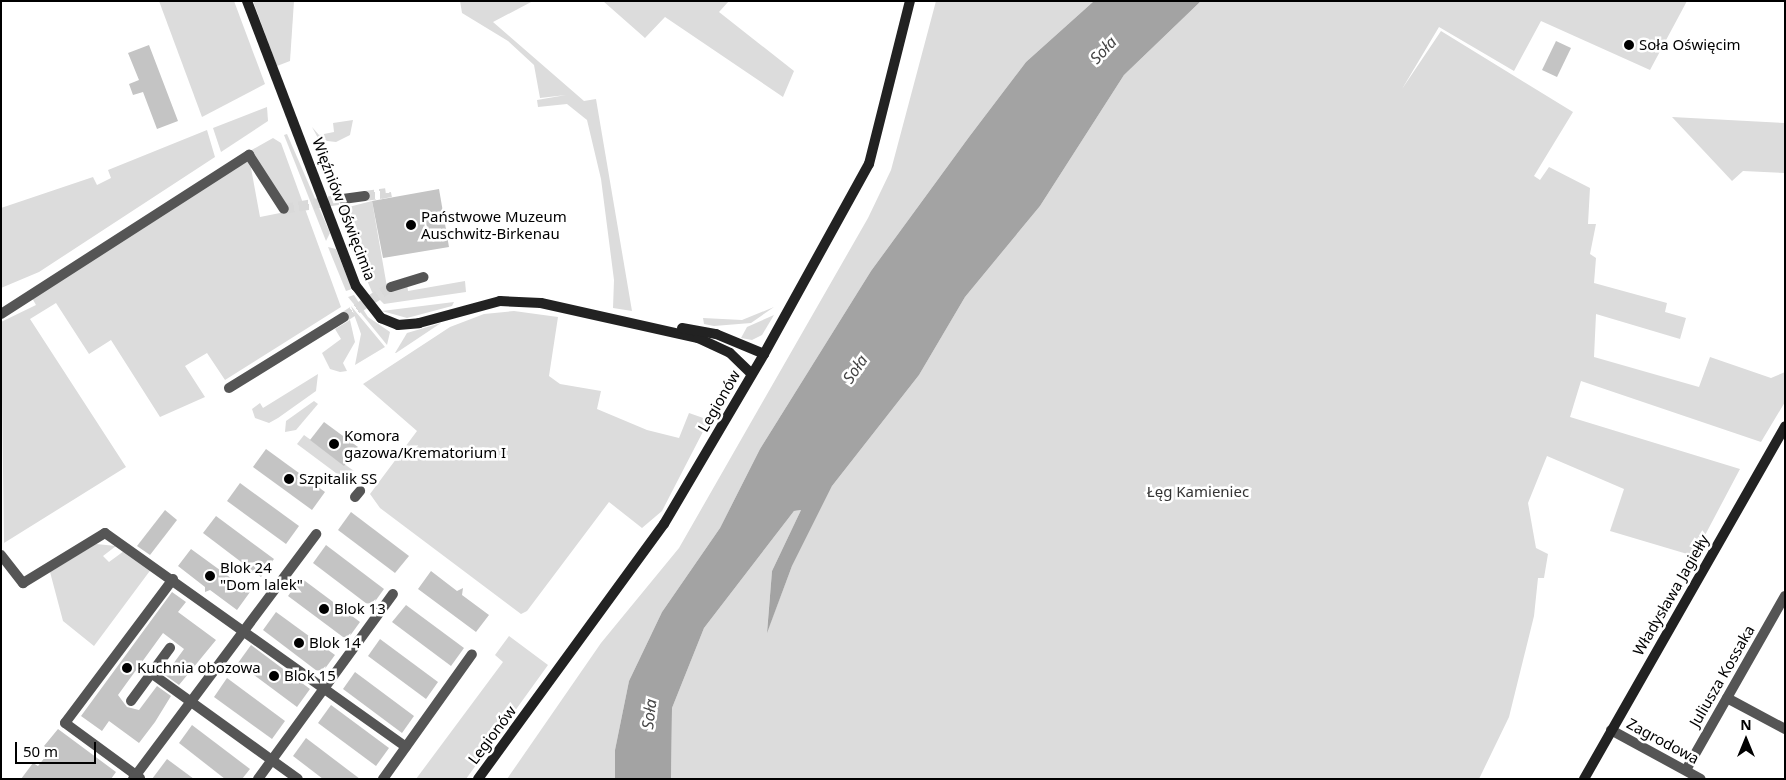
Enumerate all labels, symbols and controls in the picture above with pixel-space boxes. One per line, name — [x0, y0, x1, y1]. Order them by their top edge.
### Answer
water label: Soła — [1086, 32, 1120, 68]
place label: Soła Oświęcim — [1639, 36, 1741, 54]
marker: Soła Oświęcim — [1623, 39, 1635, 51]
street label: Więźniów Oświęcimia — [309, 135, 379, 283]
place label: Państwowe Muzeum Auschwitz-Birkenau — [421, 207, 567, 242]
marker: Państwowe Muzeum Auschwitz-Birkenau — [405, 219, 417, 231]
water label: Soła — [839, 351, 871, 387]
street label: Legionów — [694, 367, 744, 435]
place label: Komora gazowa/Krematorium I — [344, 426, 506, 461]
marker: Komora gazowa/Krematorium I — [328, 438, 340, 450]
place label: Szpitalik SS — [299, 470, 377, 488]
marker: Szpitalik SS — [283, 473, 295, 485]
park label: Łęg Kamieniec — [1147, 483, 1249, 501]
street label: Władysława Jagiełły — [1629, 532, 1713, 658]
place label: Blok 24 "Dom lalek" — [220, 558, 303, 593]
marker: Blok 24 "Dom lalek" — [204, 570, 216, 582]
place label: Blok 13 — [334, 600, 386, 618]
marker: Blok 13 — [318, 603, 330, 615]
street label: Juliusza Kossaka — [1686, 622, 1758, 730]
place label: Blok 14 — [309, 634, 361, 652]
marker: Blok 14 — [293, 637, 305, 649]
place label: Kuchnia obozowa — [137, 659, 261, 677]
marker: Kuchnia obozowa — [121, 662, 133, 674]
place label: Blok 15 — [284, 667, 336, 685]
marker: Blok 15 — [268, 670, 280, 682]
water label: Soła — [638, 698, 660, 730]
street label: Legionów — [464, 702, 520, 768]
street label: Zagrodowa — [1624, 714, 1702, 768]
north arrow — [1721, 715, 1771, 765]
text: N — [1740, 715, 1752, 734]
scale bar — [18, 732, 99, 764]
text: 50 m — [23, 741, 58, 761]

